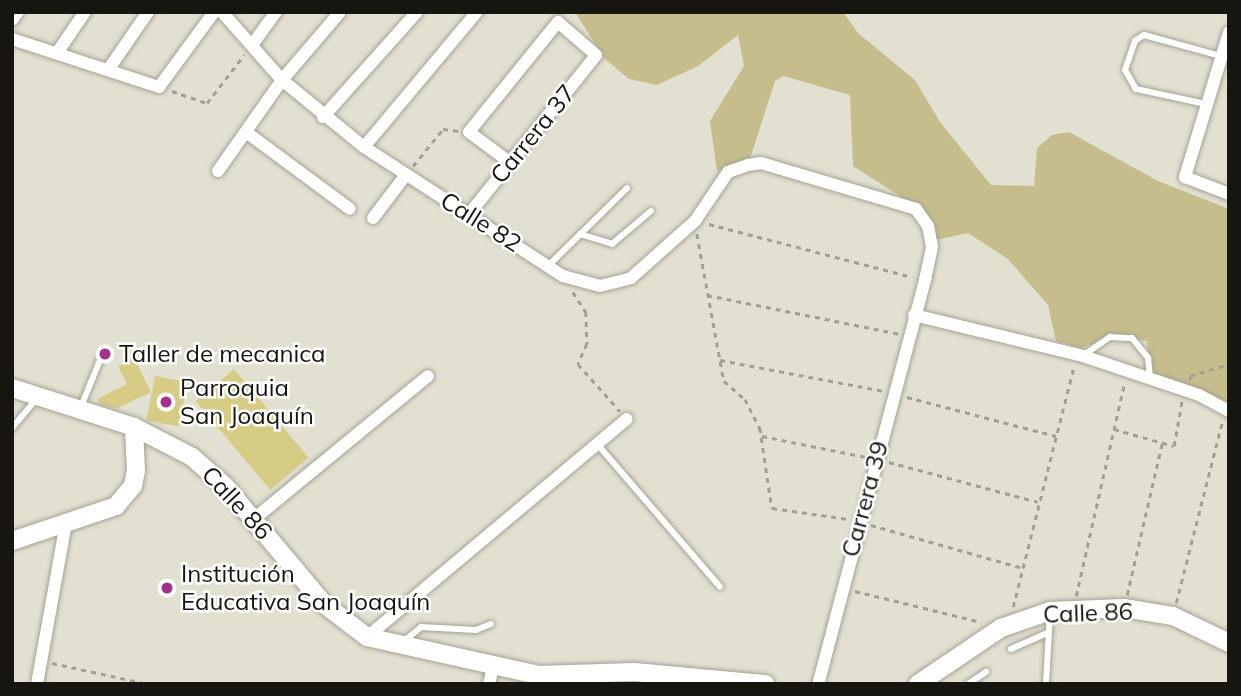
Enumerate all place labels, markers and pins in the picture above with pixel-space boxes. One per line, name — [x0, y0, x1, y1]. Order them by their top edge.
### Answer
place label: Taller de mecanica — [119, 340, 326, 368]
marker: Taller de mecanica — [97, 346, 113, 362]
place label: Parroquia San Joaquín — [180, 374, 314, 430]
marker: Parroquia San Joaquín — [158, 394, 174, 410]
place label: Institución Educativa San Joaquín — [181, 560, 430, 616]
marker: Institución Educativa San Joaquín — [159, 580, 175, 596]

